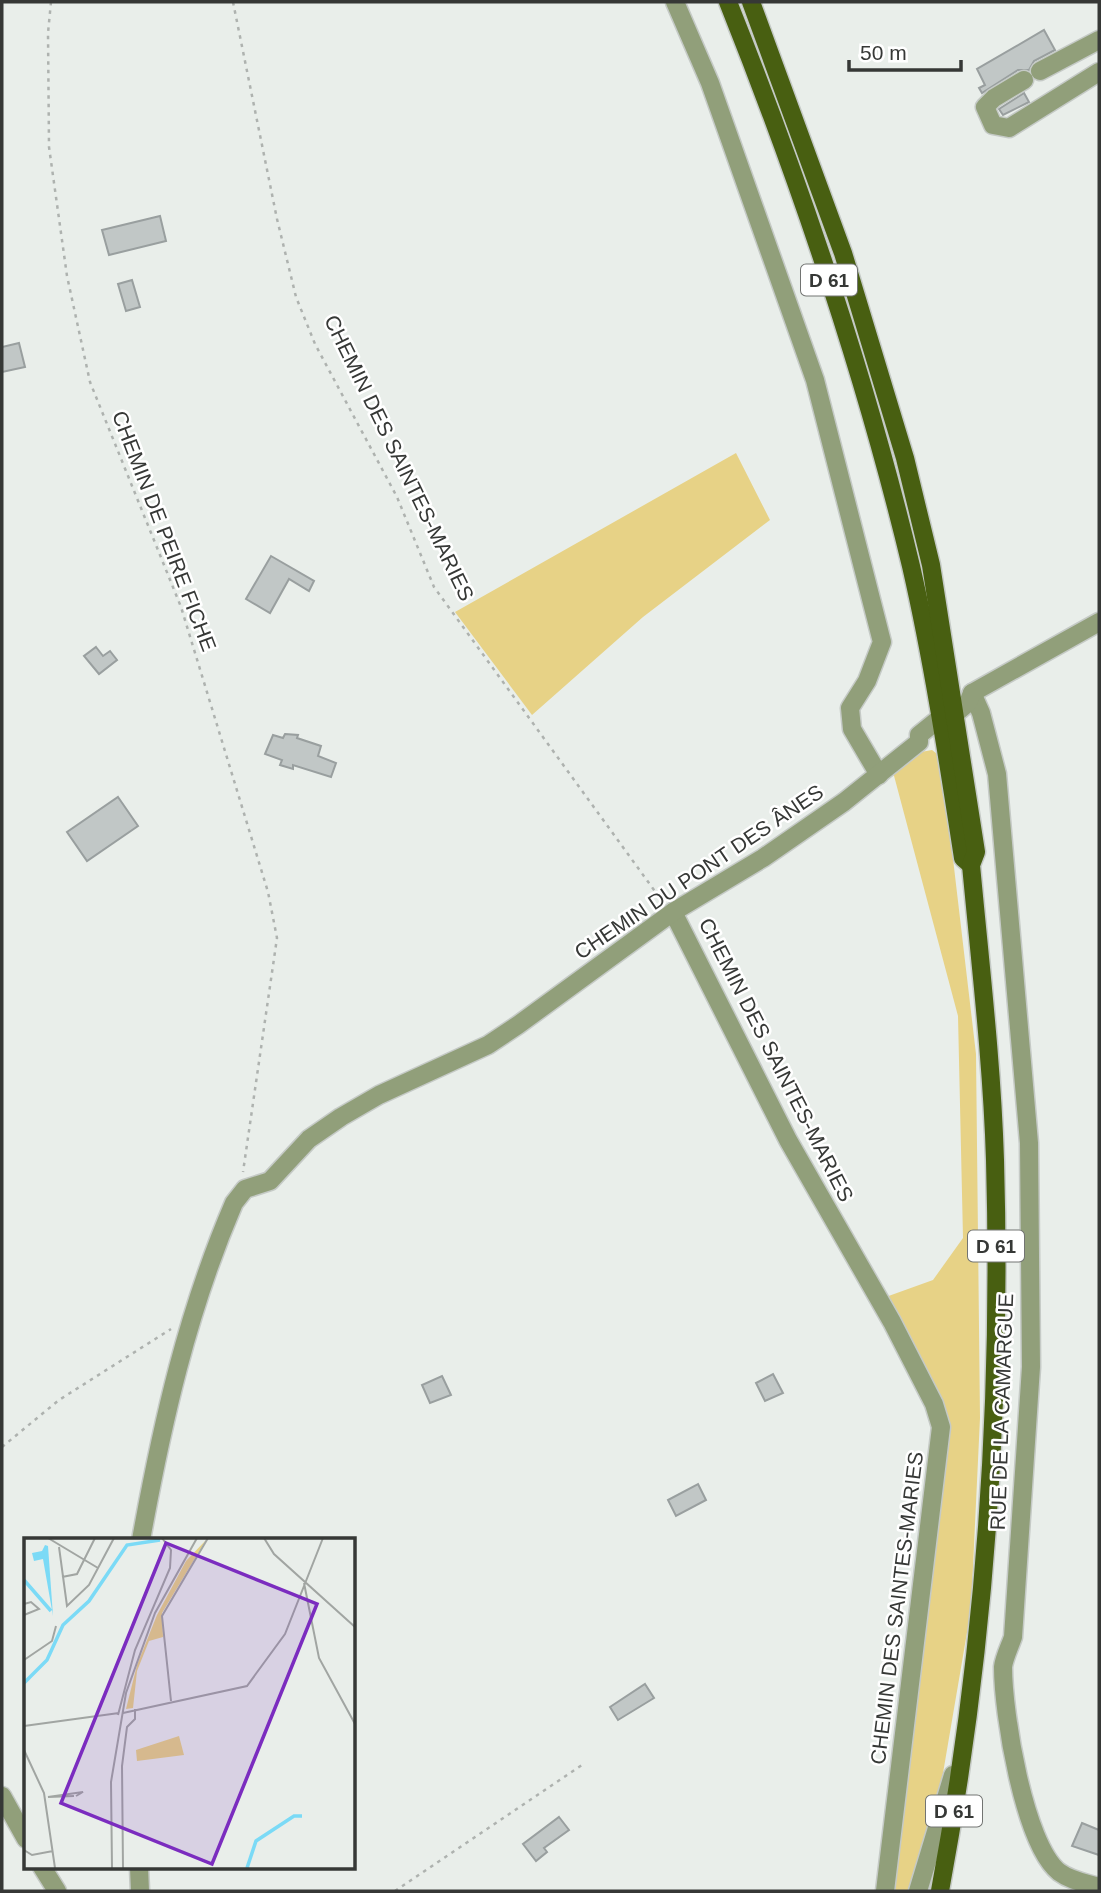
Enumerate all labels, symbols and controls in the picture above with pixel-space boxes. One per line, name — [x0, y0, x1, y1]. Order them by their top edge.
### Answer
scale bar — [849, 28, 961, 72]
text: 50 m — [860, 41, 907, 64]
road number: D 61 — [801, 264, 857, 296]
street label: CHEMIN DES SAINTES-MARIES — [320, 311, 479, 604]
street label: CHEMIN DE PEIRE FICHE — [108, 407, 221, 654]
street label: CHEMIN DU PONT DES ÂNES — [570, 780, 827, 964]
street label: CHEMIN DES SAINTES-MARIES — [695, 914, 858, 1205]
road number: D 61 — [968, 1230, 1024, 1262]
street label: RUE DE LA CAMARGUE — [986, 1293, 1017, 1531]
street label: CHEMIN DES SAINTES-MARIES — [866, 1450, 927, 1766]
inset map — [24, 1538, 355, 1868]
road number: D 61 — [926, 1796, 982, 1826]

